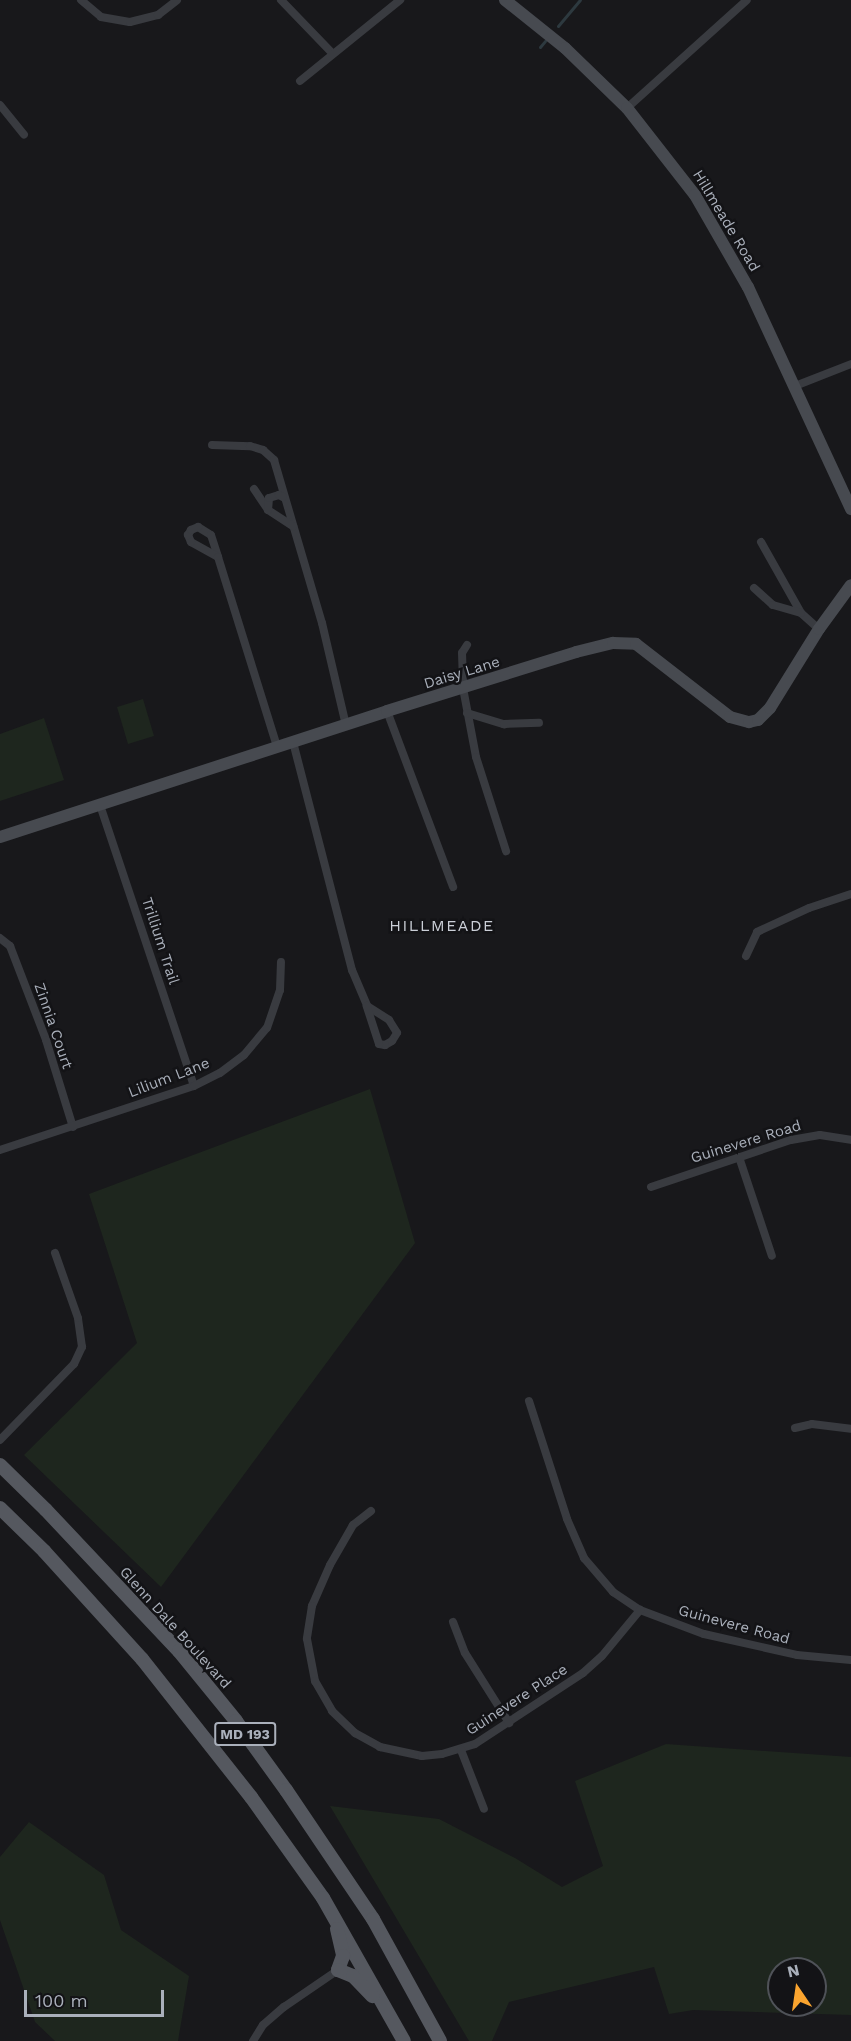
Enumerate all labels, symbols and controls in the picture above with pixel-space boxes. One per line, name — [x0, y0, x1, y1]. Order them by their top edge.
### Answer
street label: Hillmeade Road — [689, 167, 763, 275]
street label: Daisy Lane — [422, 653, 502, 693]
street label: Trillium Trail — [137, 895, 183, 987]
district label: HILLMEADE — [389, 916, 495, 936]
street label: Zinnia Court — [30, 980, 76, 1072]
street label: Lilium Lane — [126, 1054, 212, 1102]
street label: Guinevere Road — [689, 1117, 803, 1167]
street label: Glenn Dale Boulevard — [115, 1563, 235, 1693]
street label: Guinevere Road — [676, 1601, 792, 1649]
street label: Guinevere Place — [463, 1661, 571, 1739]
road number: MD 193 — [214, 1723, 276, 1745]
north arrow — [767, 1957, 827, 2017]
text: N — [785, 1960, 801, 1982]
scale bar — [27, 1978, 166, 2016]
text: 100 m — [35, 1990, 88, 2011]

